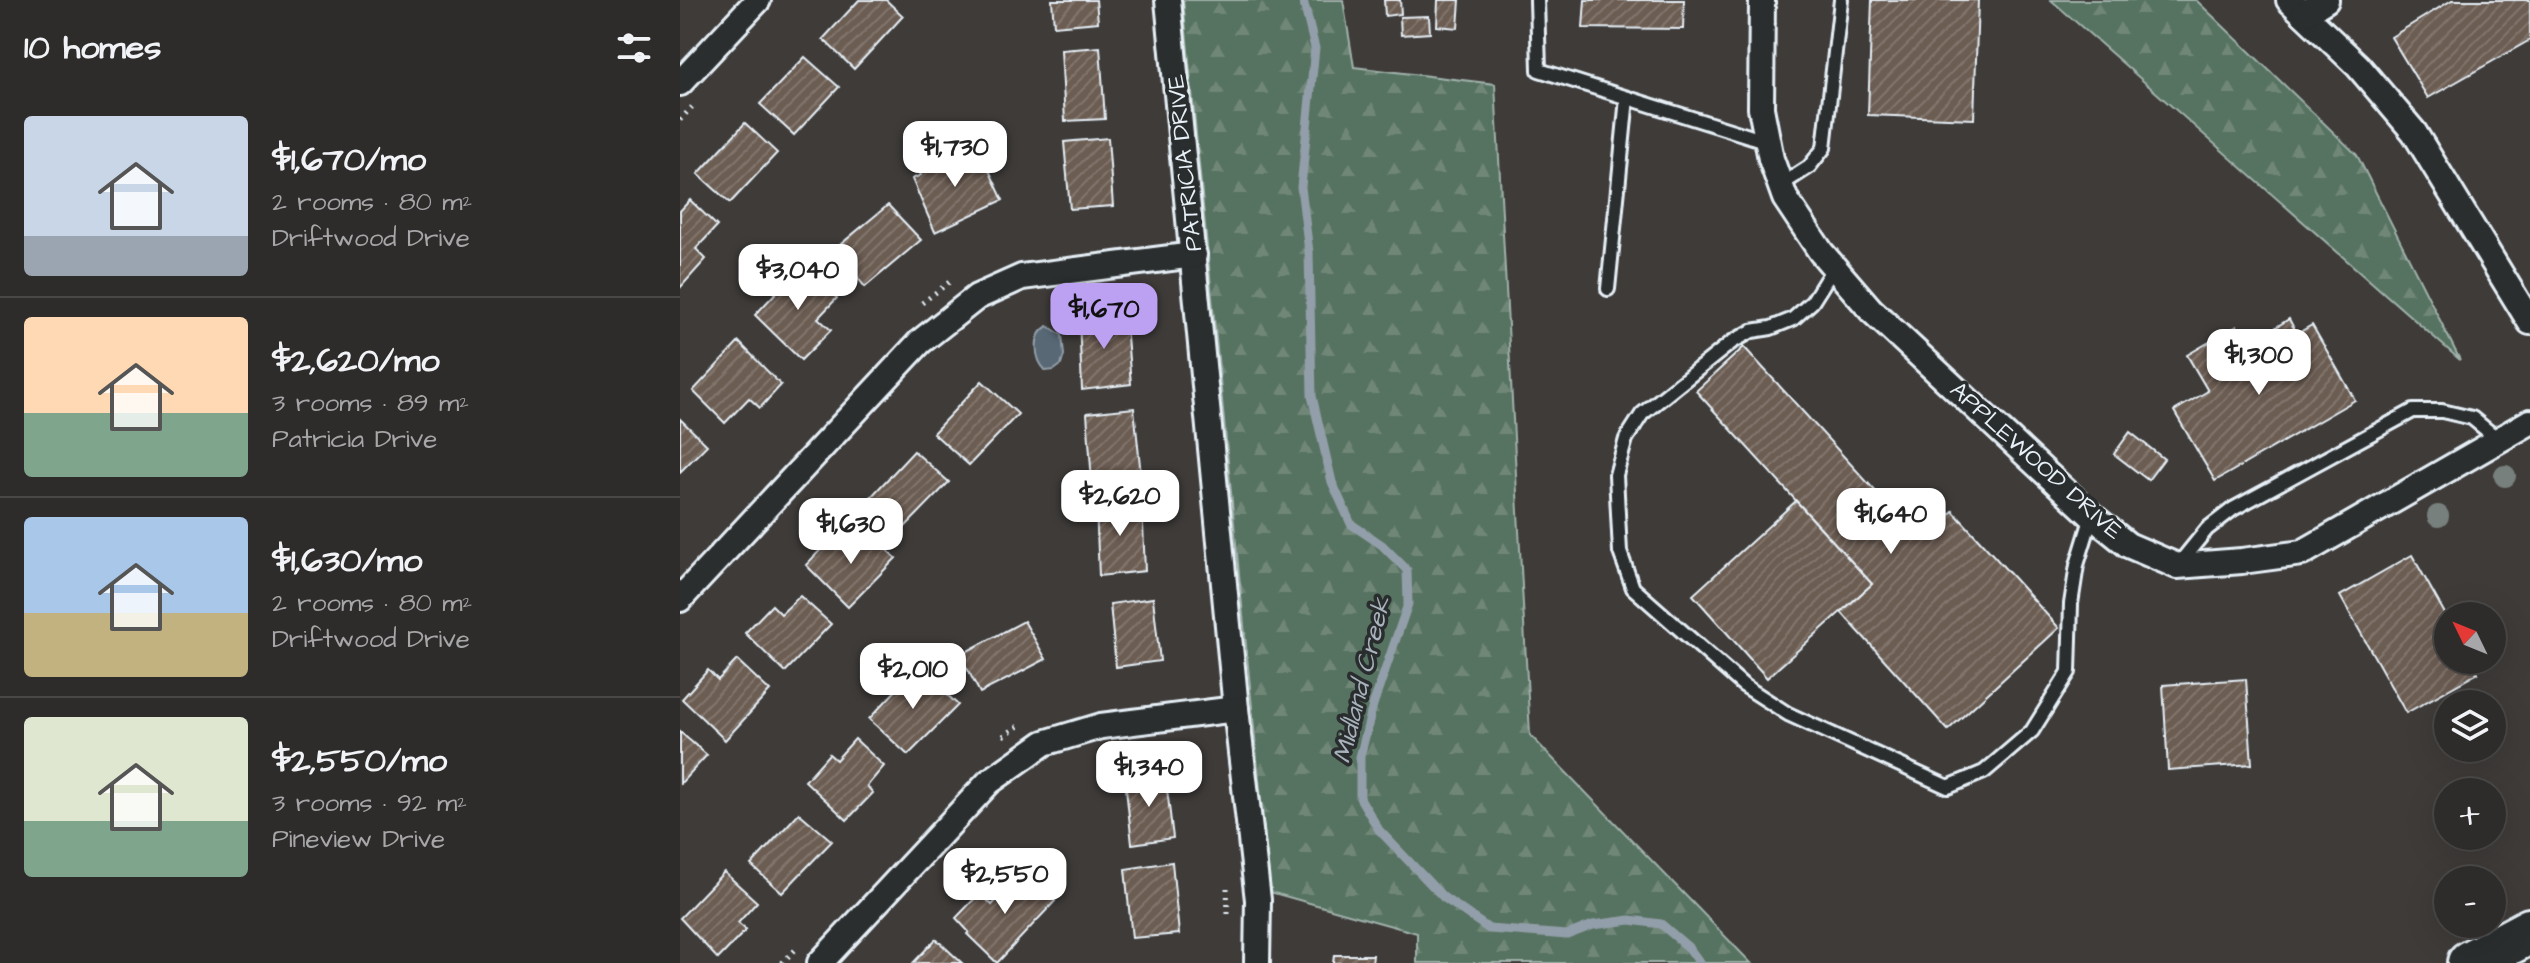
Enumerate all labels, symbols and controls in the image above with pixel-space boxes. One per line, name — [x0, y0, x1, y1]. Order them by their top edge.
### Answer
text: 10 homes — [24, 24, 161, 72]
icon: filters — [612, 26, 656, 70]
street label: PATRICIA DRIVE — [1159, 73, 1211, 253]
pin: $1,730 — [890, 121, 1020, 189]
text: $1,730 — [921, 129, 989, 165]
text: $1,670/mo — [272, 136, 426, 184]
icon: home — [88, 148, 184, 244]
text: 2 rooms · 80 m² — [272, 184, 472, 220]
text: Driftwood Drive — [272, 220, 470, 256]
pin: $3,040 — [733, 244, 863, 312]
text: $3,040 — [757, 252, 839, 288]
pin: $1,670 — [1039, 283, 1169, 351]
text: $1,670 — [1068, 291, 1140, 327]
pin: $1,300 — [2194, 329, 2324, 397]
text: $2,620/mo — [272, 337, 440, 385]
text: $1,300 — [2225, 337, 2293, 373]
icon: home — [88, 349, 184, 445]
street label: APPLEWOOD DRIVE — [1942, 374, 2130, 548]
text: 3 rooms · 89 m² — [272, 385, 469, 421]
text: Patricia Drive — [272, 421, 437, 457]
pin: $2,620 — [1055, 470, 1185, 538]
text: $2,620 — [1079, 478, 1161, 514]
pin: $1,640 — [1826, 488, 1956, 556]
text: $1,640 — [1855, 496, 1927, 532]
pin: $1,630 — [786, 498, 916, 566]
text: $1,630 — [817, 506, 885, 542]
text: $1,630/mo — [272, 537, 422, 585]
icon: home — [88, 549, 184, 645]
text: 2 rooms · 80 m² — [272, 585, 472, 621]
water label: Midland Creek — [1324, 592, 1400, 767]
north arrow — [2434, 602, 2506, 674]
map controls — [2434, 602, 2506, 938]
text: Driftwood Drive — [272, 621, 470, 657]
pin: $2,010 — [848, 643, 978, 711]
text: $2,010 — [878, 651, 948, 687]
button: layers — [2434, 690, 2506, 762]
text: $2,550/mo — [272, 737, 447, 785]
pin: $1,340 — [1084, 741, 1214, 809]
icon: home — [88, 749, 184, 845]
text: $1,340 — [1114, 749, 1184, 785]
button: + — [2434, 778, 2506, 850]
text: 3 rooms · 92 m² — [272, 785, 467, 821]
text: Pineview Drive — [272, 821, 445, 857]
pin: $2,550 — [940, 848, 1070, 916]
text: $2,550 — [961, 856, 1049, 892]
button: − — [2434, 866, 2506, 938]

